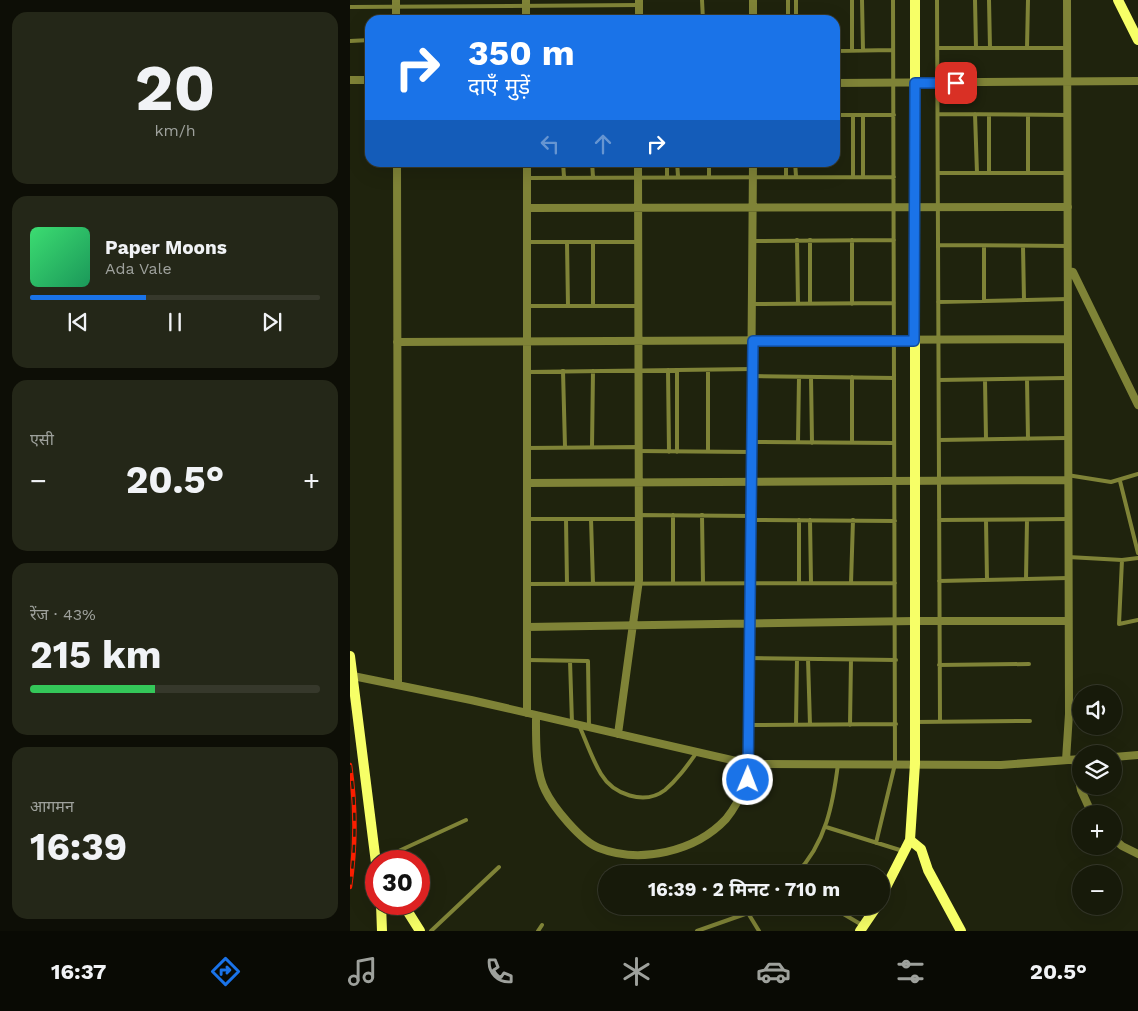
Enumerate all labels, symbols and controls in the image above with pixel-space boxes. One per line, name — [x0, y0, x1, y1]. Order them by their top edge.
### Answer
text: 350 m — [468, 32, 575, 74]
icon: right — [385, 35, 450, 100]
text: 20 — [135, 50, 215, 126]
pin — [935, 62, 977, 104]
icon: arrive — [942, 69, 970, 97]
text: दाएँ मुड़ें — [468, 74, 530, 99]
text: km/h — [154, 121, 196, 140]
icon: left — [536, 130, 564, 158]
icon: ahead — [589, 130, 617, 158]
icon: right — [642, 130, 670, 158]
text: Paper Moons — [105, 236, 227, 259]
text: Ada Vale — [105, 259, 172, 278]
icon: previous — [64, 308, 92, 336]
icon: pause — [161, 308, 189, 336]
icon: next — [258, 308, 286, 336]
text: एसी — [30, 430, 54, 449]
text: 20.5° — [126, 458, 224, 502]
text: − — [30, 464, 47, 497]
text: + — [303, 464, 320, 497]
text: रेंज · 43% — [30, 605, 96, 624]
text: 215 km — [30, 633, 161, 677]
map controls — [1072, 685, 1122, 915]
button: sound — [1072, 685, 1122, 735]
button: layers — [1072, 745, 1122, 795]
position arrow — [721, 753, 773, 805]
text: आगमन — [30, 797, 74, 816]
button: + — [1072, 805, 1122, 855]
text: 16:39 — [30, 825, 127, 869]
speed limit sign: 30 — [365, 850, 430, 915]
button: − — [1072, 865, 1122, 915]
text: 16:39 · 2 मिनट · 710 m — [648, 878, 840, 901]
icon: directions — [208, 954, 243, 989]
icon: music — [345, 954, 380, 989]
icon: phone — [482, 954, 517, 989]
icon: climate — [619, 954, 654, 989]
icon: car — [756, 954, 791, 989]
icon: filters — [893, 954, 928, 989]
text: 16:37 — [51, 959, 106, 984]
text: 20.5° — [1030, 959, 1087, 984]

